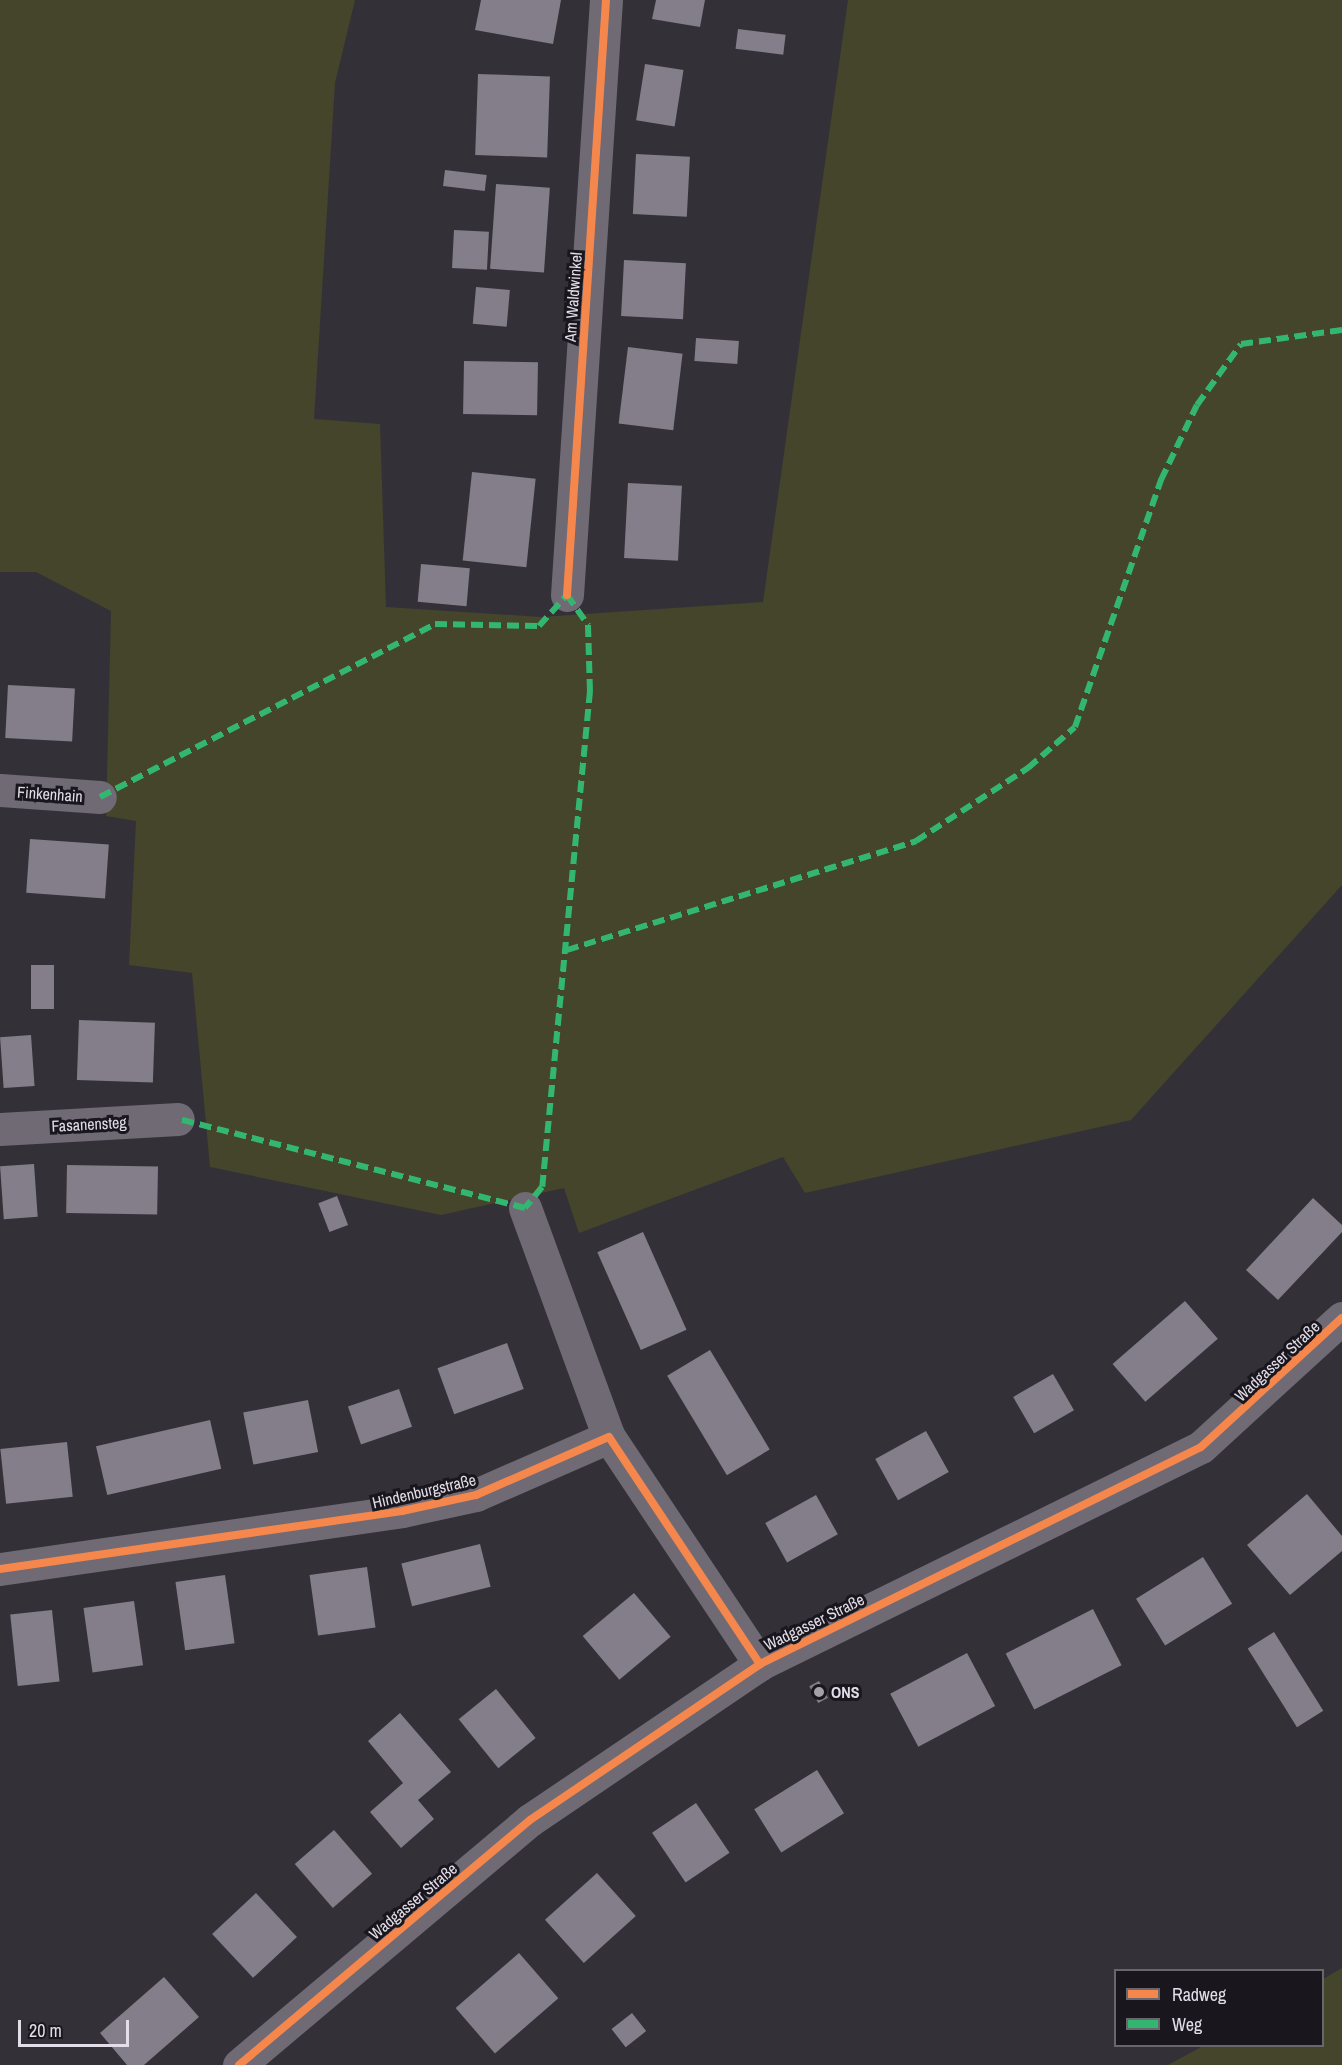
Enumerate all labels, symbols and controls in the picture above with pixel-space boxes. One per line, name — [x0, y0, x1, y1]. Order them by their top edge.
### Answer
street label: Am Waldwinkel — [560, 251, 586, 343]
street label: Finkenhain — [17, 782, 83, 806]
street label: Fasanensteg — [51, 1112, 127, 1136]
street label: Wadgasser Straße — [1231, 1317, 1323, 1405]
street label: Hindenburgstraße — [370, 1470, 478, 1512]
street label: Wadgasser Straße — [761, 1590, 867, 1654]
place label: ONS — [831, 1682, 859, 1702]
marker: ONS — [812, 1685, 826, 1699]
street label: Wadgasser Straße — [365, 1859, 461, 1943]
legend — [1114, 1969, 1324, 2047]
text: Radweg — [1172, 1982, 1226, 2007]
scale bar — [21, 2008, 132, 2046]
text: Weg — [1172, 2012, 1202, 2037]
text: 20 m — [29, 2018, 62, 2043]

